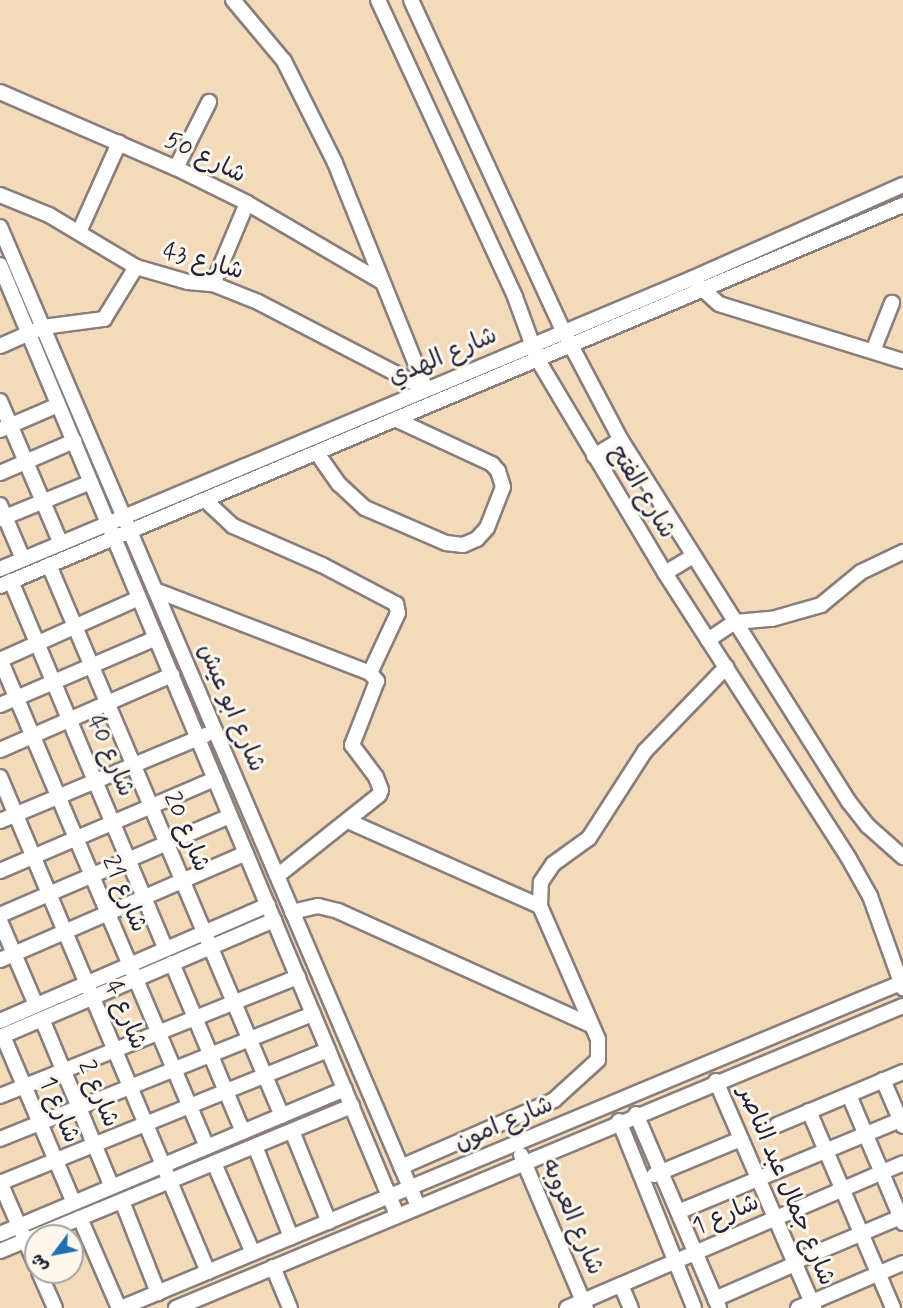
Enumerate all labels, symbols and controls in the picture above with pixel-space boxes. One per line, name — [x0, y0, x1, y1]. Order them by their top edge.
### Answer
street label: شارع 50 — [160, 126, 250, 190]
street label: شارع 43 — [159, 237, 247, 287]
street label: شارع الهدي — [384, 321, 502, 393]
street label: شارع الفتح — [603, 440, 681, 544]
street label: شارع ابو عيش — [191, 640, 271, 776]
street label: شارع 40 — [80, 711, 140, 801]
street label: شارع 20 — [156, 788, 216, 876]
street label: شارع 21 — [95, 851, 153, 937]
street label: شارع 4 — [98, 976, 152, 1054]
street label: شارع 2 — [71, 1056, 125, 1132]
street label: شارع 1 — [32, 1073, 86, 1147]
street label: شارع جمال عبد الناصر — [731, 1082, 841, 1290]
street label: شارع امون — [450, 1090, 558, 1158]
street label: شارع العروبه — [535, 1154, 609, 1280]
street label: شارع 1 — [689, 1188, 763, 1242]
north arrow — [24, 1224, 84, 1284]
text: ش — [26, 1250, 54, 1276]

